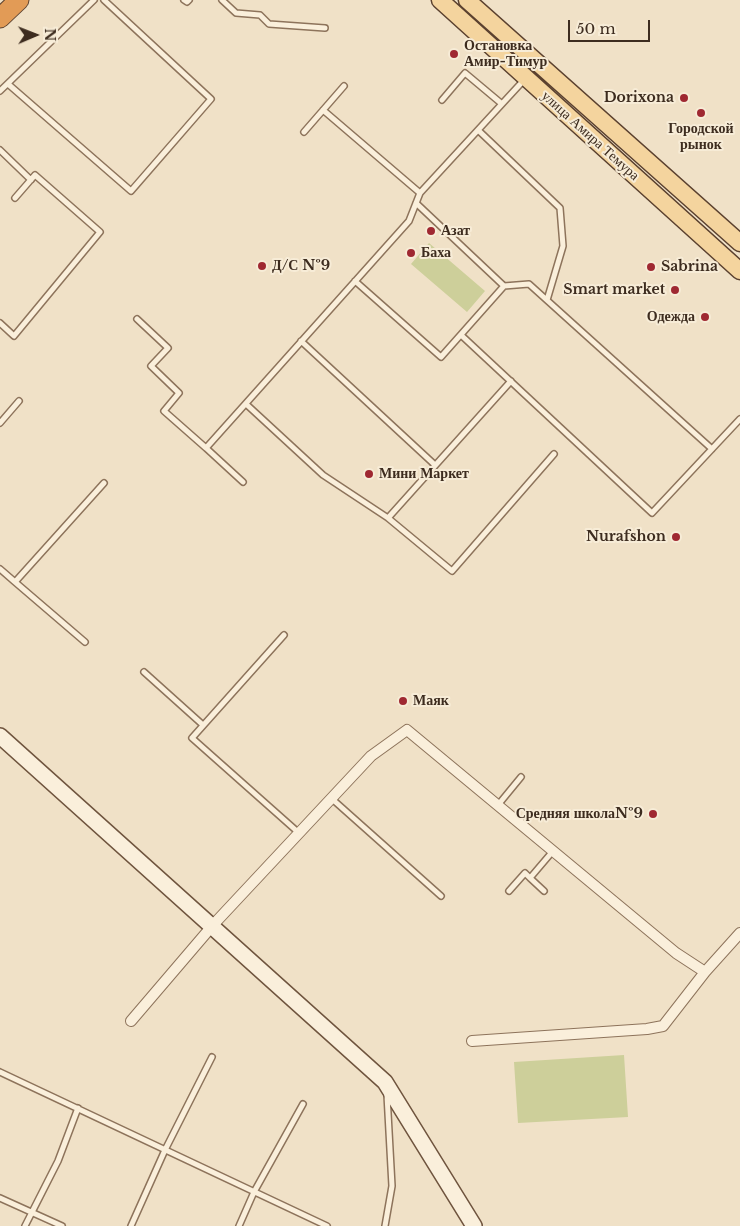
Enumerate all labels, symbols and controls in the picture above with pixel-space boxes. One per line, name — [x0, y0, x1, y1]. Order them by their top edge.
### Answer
north arrow — [10, 10, 60, 60]
scale bar — [570, 10, 652, 42]
text: 50 m — [576, 19, 616, 38]
text: N — [41, 28, 59, 41]
place label: Остановка Амир-Тимур — [464, 38, 547, 70]
marker: Остановка Амир-Тимур — [448, 48, 460, 60]
street label: улица Амира Темура — [538, 88, 642, 184]
place label: Dorixona — [604, 90, 674, 106]
marker: Dorixona — [678, 92, 690, 104]
marker: Городской рынок — [695, 107, 707, 119]
place label: Городской рынок — [668, 121, 734, 154]
place label: Азат — [441, 223, 470, 239]
marker: Азат — [425, 225, 437, 237]
place label: Баха — [421, 245, 451, 261]
marker: Баха — [405, 247, 417, 259]
place label: Д/С №9 — [272, 258, 330, 274]
place label: Sabrina — [661, 259, 718, 275]
marker: Д/С №9 — [256, 260, 268, 272]
marker: Sabrina — [645, 261, 657, 273]
place label: Smart market — [563, 282, 665, 298]
marker: Smart market — [669, 284, 681, 296]
place label: Одежда — [647, 309, 695, 325]
marker: Одежда — [699, 311, 711, 323]
place label: Мини Маркет — [379, 466, 469, 482]
marker: Мини Маркет — [363, 468, 375, 480]
place label: Nurafshon — [586, 529, 666, 545]
marker: Nurafshon — [670, 531, 682, 543]
place label: Маяк — [413, 693, 449, 709]
marker: Маяк — [397, 695, 409, 707]
place label: Средняя школа№9 — [516, 806, 643, 822]
marker: Средняя школа№9 — [647, 808, 659, 820]

